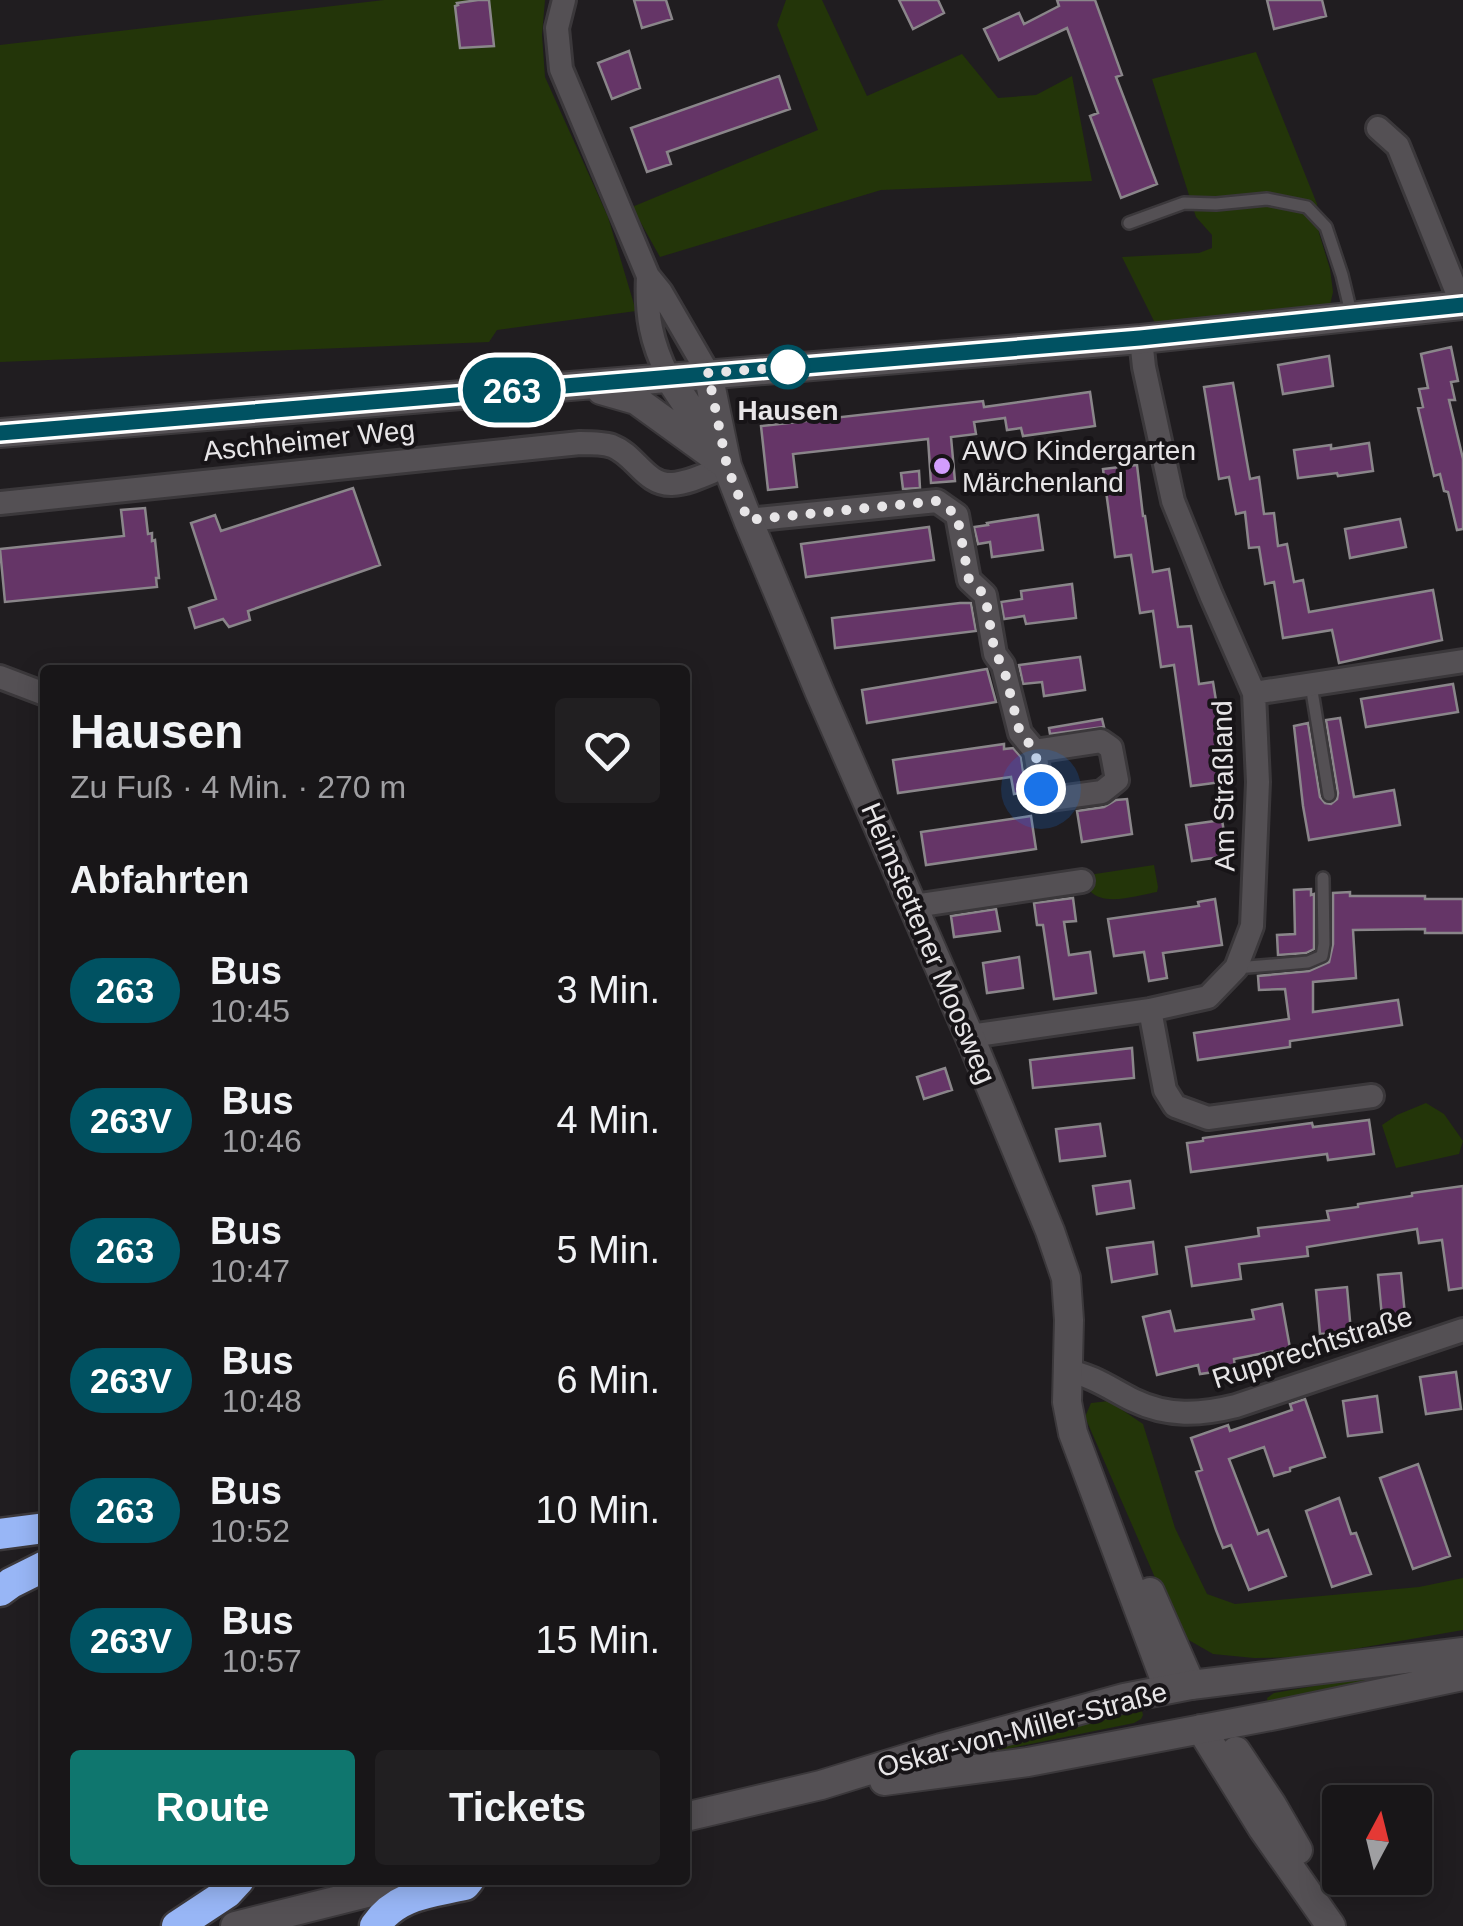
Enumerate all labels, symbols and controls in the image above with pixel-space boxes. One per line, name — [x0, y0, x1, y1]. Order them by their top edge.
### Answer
marker: Hausen — [767, 346, 809, 388]
line badge: 263 — [454, 358, 570, 422]
text: 263 — [483, 371, 541, 410]
place label: Hausen — [737, 395, 839, 426]
street label: Aschheimer Weg — [202, 414, 416, 467]
place label: AWO Kindergarten Märchenland — [962, 435, 1196, 498]
marker: AWO Kindergarten Märchenland — [931, 455, 953, 477]
button: heart — [555, 698, 660, 803]
street label: Am Straßland — [1207, 700, 1240, 872]
text: Hausen — [70, 705, 243, 758]
your location — [1016, 764, 1066, 814]
text: Zu Fuß · 4 Min. · 270 m — [70, 769, 406, 805]
street label: Heimstettener Moosweg — [855, 798, 1002, 1088]
text: Abfahrten — [70, 859, 249, 901]
text: Bus — [210, 950, 282, 992]
text: 3 Min. — [557, 969, 660, 1011]
text: 263 — [96, 971, 154, 1010]
text: 10:45 — [210, 993, 290, 1029]
text: Bus — [222, 1080, 294, 1122]
text: 4 Min. — [557, 1099, 660, 1141]
text: 263V — [90, 1101, 172, 1140]
text: 10:46 — [222, 1123, 302, 1159]
text: Bus — [210, 1210, 282, 1252]
text: 5 Min. — [557, 1229, 660, 1271]
text: 263 — [96, 1231, 154, 1270]
text: 10:47 — [210, 1253, 290, 1289]
street label: Rupprechtstraße — [1208, 1301, 1416, 1394]
text: Bus — [222, 1340, 294, 1382]
text: 6 Min. — [557, 1359, 660, 1401]
text: 263V — [90, 1361, 172, 1400]
text: 10:48 — [222, 1383, 302, 1419]
text: Bus — [210, 1470, 282, 1512]
text: 10 Min. — [535, 1489, 660, 1531]
text: 263 — [96, 1491, 154, 1530]
text: 10:52 — [210, 1513, 290, 1549]
text: Bus — [222, 1600, 294, 1642]
text: 15 Min. — [535, 1619, 660, 1661]
text: 263V — [90, 1621, 172, 1660]
text: 10:57 — [222, 1643, 302, 1679]
street label: Oskar-von-Miller-Straße — [874, 1676, 1170, 1783]
button: Route — [70, 1750, 355, 1865]
button: Tickets — [375, 1750, 660, 1865]
north arrow — [1322, 1785, 1432, 1895]
map controls — [1322, 1785, 1432, 1895]

